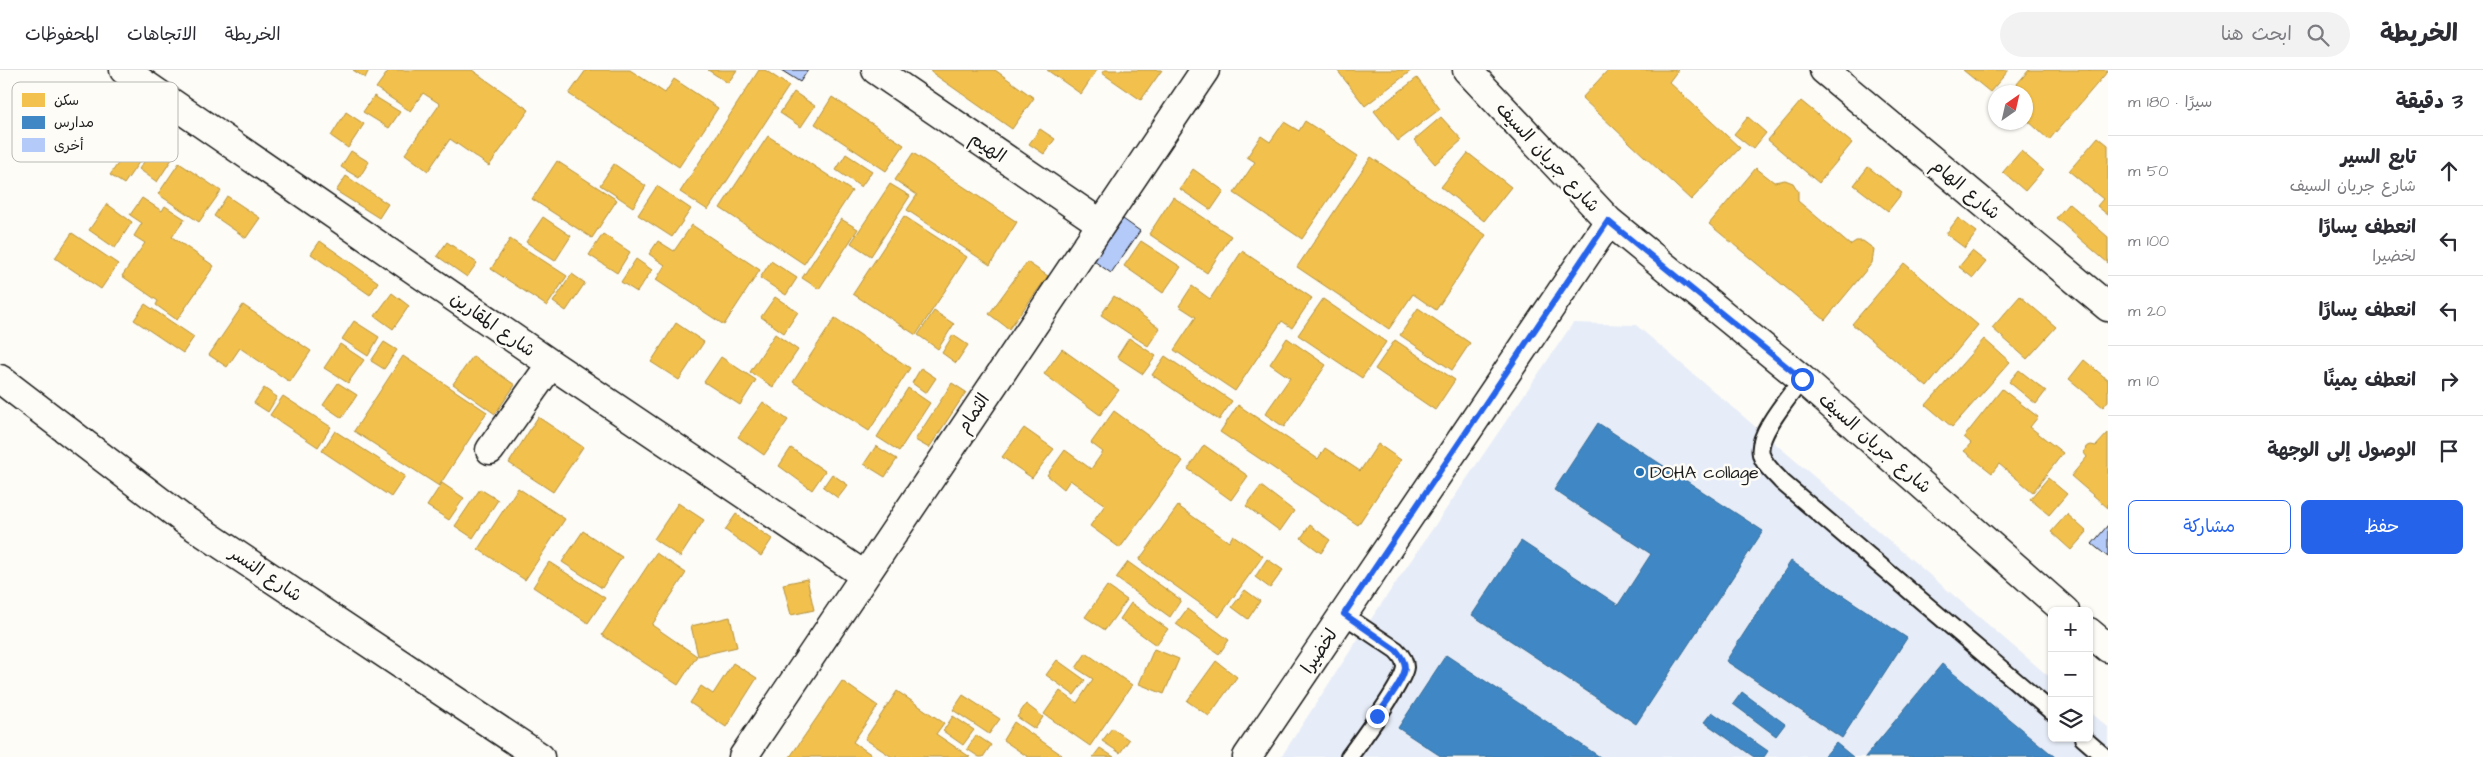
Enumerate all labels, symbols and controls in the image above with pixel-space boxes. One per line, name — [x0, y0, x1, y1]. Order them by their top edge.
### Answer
search box — [2000, 12, 2350, 57]
text: الخريطة — [2380, 17, 2458, 51]
text: ابحث هنا — [2221, 21, 2292, 48]
icon: search — [2304, 21, 2332, 49]
text: المحفوظات — [25, 22, 99, 47]
text: الاتجاهات — [127, 22, 197, 47]
text: الخريطة — [225, 22, 281, 47]
legend — [12, 82, 178, 162]
north arrow — [1988, 85, 2033, 130]
text: 3 دقيقة — [2395, 87, 2463, 116]
text: سكن — [54, 91, 79, 111]
text: سيرًا · 180 m — [2128, 91, 2212, 113]
street label: شارع جريان السيف — [1490, 97, 1605, 218]
text: مدارس — [54, 113, 94, 133]
street label: الهيم — [964, 126, 1011, 170]
text: أخرى — [54, 136, 84, 156]
text: تابع السير — [2341, 144, 2416, 171]
street label: شارع الهام — [1925, 153, 2006, 226]
icon: ahead — [2435, 157, 2463, 185]
text: 50 m — [2128, 160, 2168, 182]
text: شارع جريان السيف — [2290, 175, 2416, 197]
text: انعطف يسارًا — [2319, 214, 2416, 241]
icon: left — [2435, 227, 2463, 255]
text: 100 m — [2128, 230, 2169, 252]
text: لخضيرا — [2372, 245, 2416, 267]
street label: شارع المقارين — [445, 286, 540, 363]
text: انعطف يسارًا — [2319, 297, 2416, 324]
icon: left — [2435, 297, 2463, 325]
text: 20 m — [2128, 300, 2166, 322]
text: انعطف يمينًا — [2324, 367, 2416, 394]
icon: right — [2435, 367, 2463, 395]
route start — [1791, 368, 1814, 391]
text: 10 m — [2128, 370, 2159, 392]
street label: شارع جريان السيف — [1813, 387, 1937, 499]
street label: الثمام — [951, 388, 997, 439]
text: الوصول إلى الوجهة — [2267, 437, 2416, 464]
icon: arrive — [2435, 437, 2463, 465]
place label: DOHA collage — [1650, 460, 1759, 486]
marker: DOHA collage — [1634, 466, 1646, 478]
button: مشاركة — [2128, 500, 2291, 554]
button: حفظ — [2301, 500, 2463, 554]
street label: شارع النسر — [223, 540, 307, 608]
map controls — [2048, 607, 2093, 742]
button: + — [2048, 607, 2093, 652]
street label: لخضيرا — [1295, 624, 1344, 679]
button: − — [2048, 652, 2093, 697]
button: layers — [2048, 697, 2093, 742]
route end — [1366, 705, 1389, 728]

